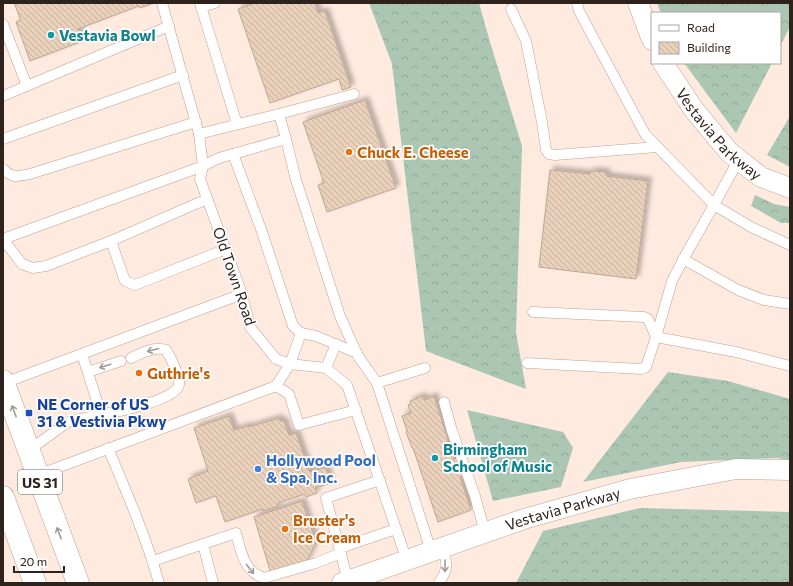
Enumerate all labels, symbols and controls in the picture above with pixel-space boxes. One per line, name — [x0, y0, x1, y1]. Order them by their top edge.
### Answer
legend — [651, 12, 781, 64]
text: Road — [687, 20, 715, 34]
place label: Vestavia Bowl — [59, 26, 156, 44]
marker: Vestavia Bowl — [46, 30, 56, 40]
text: Building — [687, 40, 731, 54]
street label: Vestavia Parkway — [673, 84, 766, 184]
place label: Chuck E. Cheese — [357, 143, 469, 161]
marker: Chuck E. Cheese — [344, 147, 354, 157]
street label: Old Town Road — [210, 224, 260, 328]
one-way arrow — [146, 347, 159, 354]
one-way arrow — [98, 363, 111, 370]
place label: Guthrie's — [147, 364, 210, 382]
marker: Guthrie's — [134, 368, 144, 378]
place label: NE Corner of US 31 & Vestivia Pkwy — [37, 395, 168, 430]
one-way arrow — [10, 406, 18, 418]
marker: NE Corner of US 31 & Vestivia Pkwy — [24, 408, 34, 418]
place label: Birmingham School of Music — [443, 440, 552, 475]
place label: Hollywood Pool & Spa, Inc. — [266, 451, 376, 486]
marker: Birmingham School of Music — [430, 453, 440, 463]
marker: Hollywood Pool & Spa, Inc. — [253, 464, 263, 474]
road number: US 31 — [18, 470, 62, 494]
street label: Vestavia Parkway — [503, 483, 622, 534]
place label: Bruster's Ice Cream — [293, 511, 361, 546]
marker: Bruster's Ice Cream — [280, 524, 290, 534]
one-way arrow — [55, 528, 63, 540]
scale bar — [14, 548, 64, 574]
text: 20 m — [20, 554, 47, 568]
one-way arrow — [441, 559, 449, 572]
one-way arrow — [246, 563, 254, 574]

